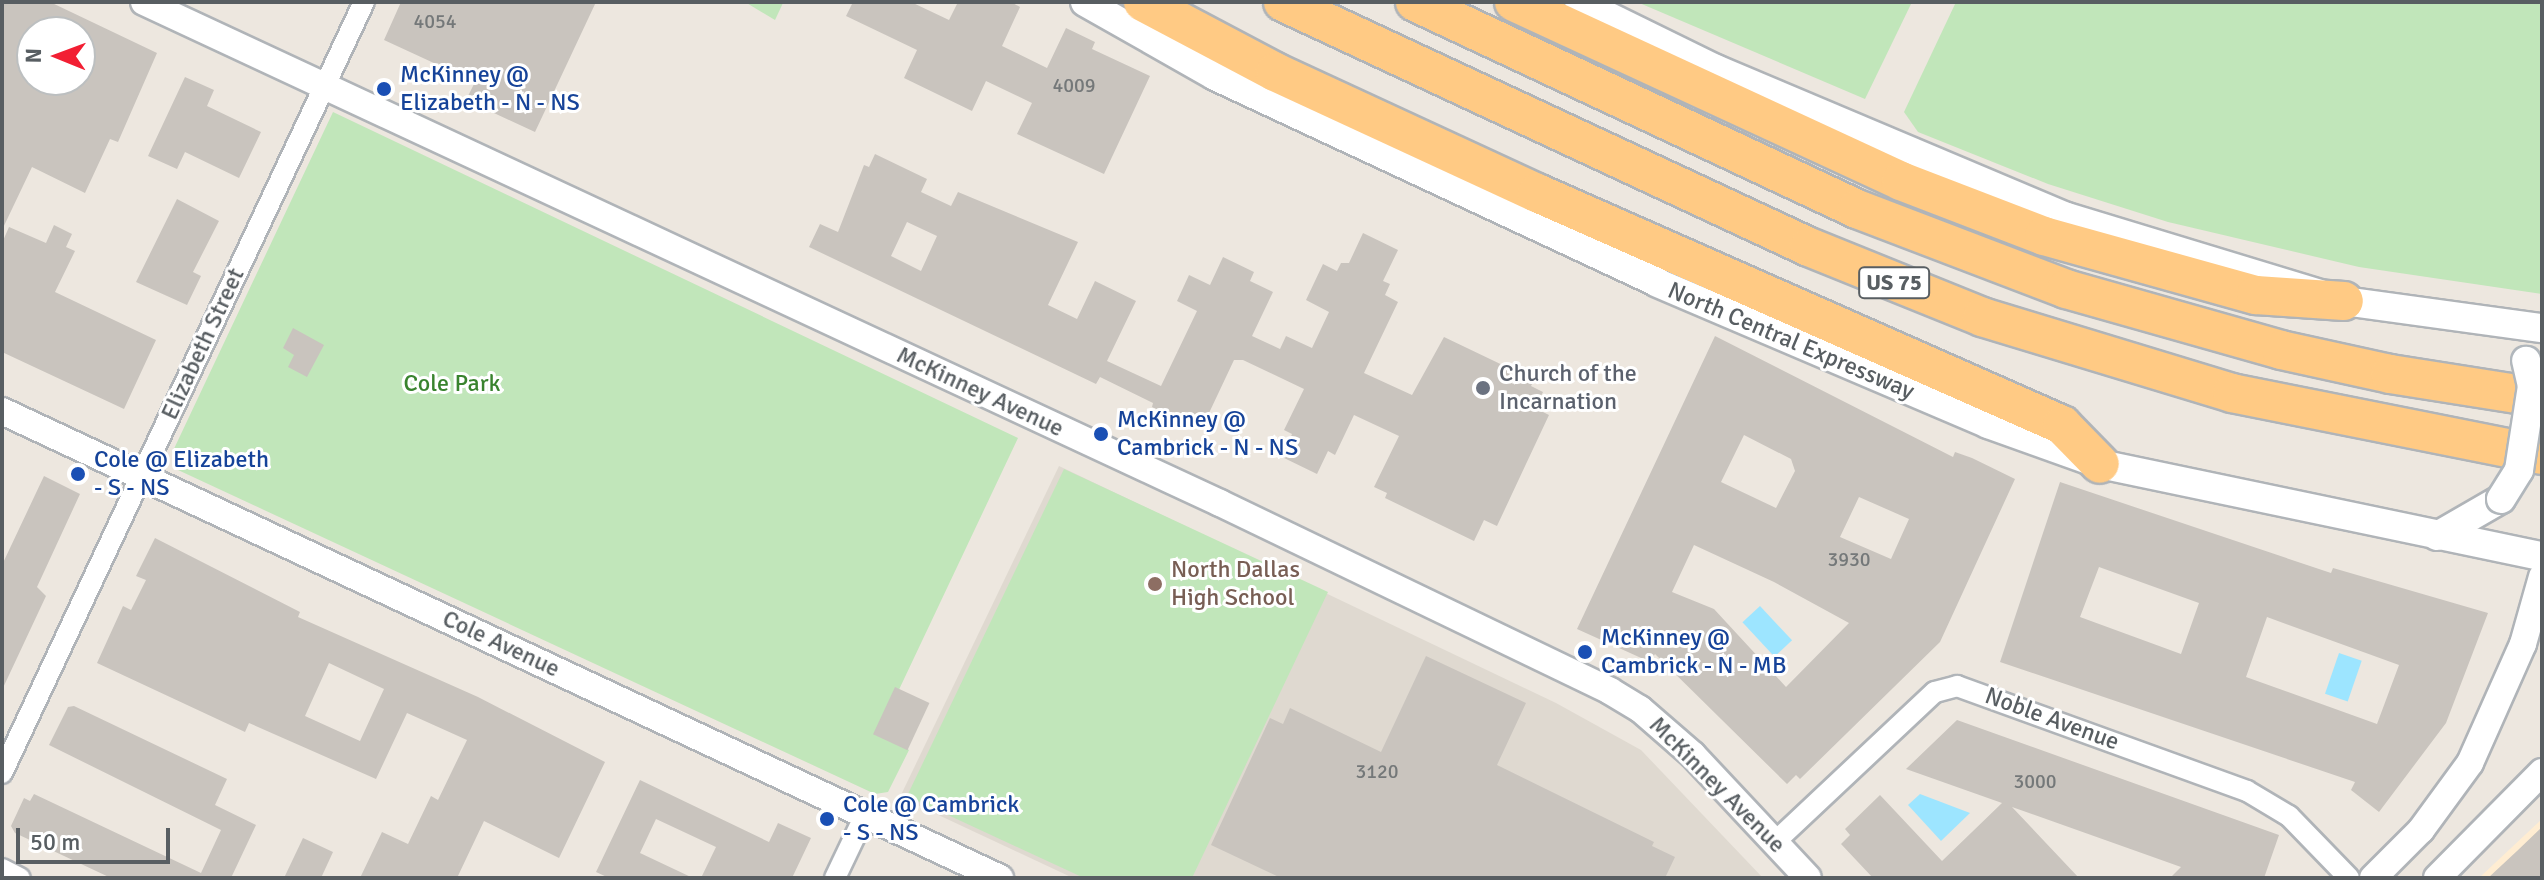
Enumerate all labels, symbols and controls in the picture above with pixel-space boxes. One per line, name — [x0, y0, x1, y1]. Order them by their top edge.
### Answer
house number: 4054 — [413, 9, 457, 33]
north arrow — [16, 16, 96, 96]
text: N — [20, 48, 47, 63]
place label: McKinney @ Elizabeth - N - NS — [400, 61, 580, 117]
house number: 4009 — [1052, 73, 1096, 97]
marker: McKinney @ Elizabeth - N - NS — [375, 80, 393, 98]
street label: Elizabeth Street — [155, 264, 251, 424]
road number: US 75 — [1858, 265, 1930, 301]
street label: North Central Expressway — [1664, 276, 1918, 406]
street label: McKinney Avenue — [892, 341, 1068, 443]
place label: Church of the Incarnation — [1499, 360, 1637, 416]
park label: Cole Park — [403, 370, 501, 398]
marker: Church of the Incarnation — [1474, 379, 1492, 397]
place label: McKinney @ Cambrick - N - NS — [1117, 406, 1298, 462]
marker: McKinney @ Cambrick - N - NS — [1092, 425, 1110, 443]
place label: Cole @ Elizabeth - S - NS — [94, 446, 269, 502]
marker: Cole @ Elizabeth - S - NS — [69, 465, 87, 483]
house number: 3930 — [1827, 547, 1871, 571]
place label: North Dallas High School — [1171, 556, 1300, 612]
marker: North Dallas High School — [1146, 575, 1164, 593]
street label: Cole Avenue — [438, 604, 564, 684]
place label: McKinney @ Cambrick - N - MB — [1601, 624, 1787, 680]
marker: McKinney @ Cambrick - N - MB — [1576, 643, 1594, 661]
street label: Noble Avenue — [1981, 681, 2123, 757]
street label: McKinney Avenue — [1643, 711, 1791, 859]
house number: 3120 — [1355, 759, 1399, 783]
house number: 3000 — [2013, 769, 2057, 793]
place label: Cole @ Cambrick - S - NS — [843, 791, 1019, 847]
marker: Cole @ Cambrick - S - NS — [818, 810, 836, 828]
scale bar — [20, 812, 174, 862]
text: 50 m — [30, 827, 80, 857]

